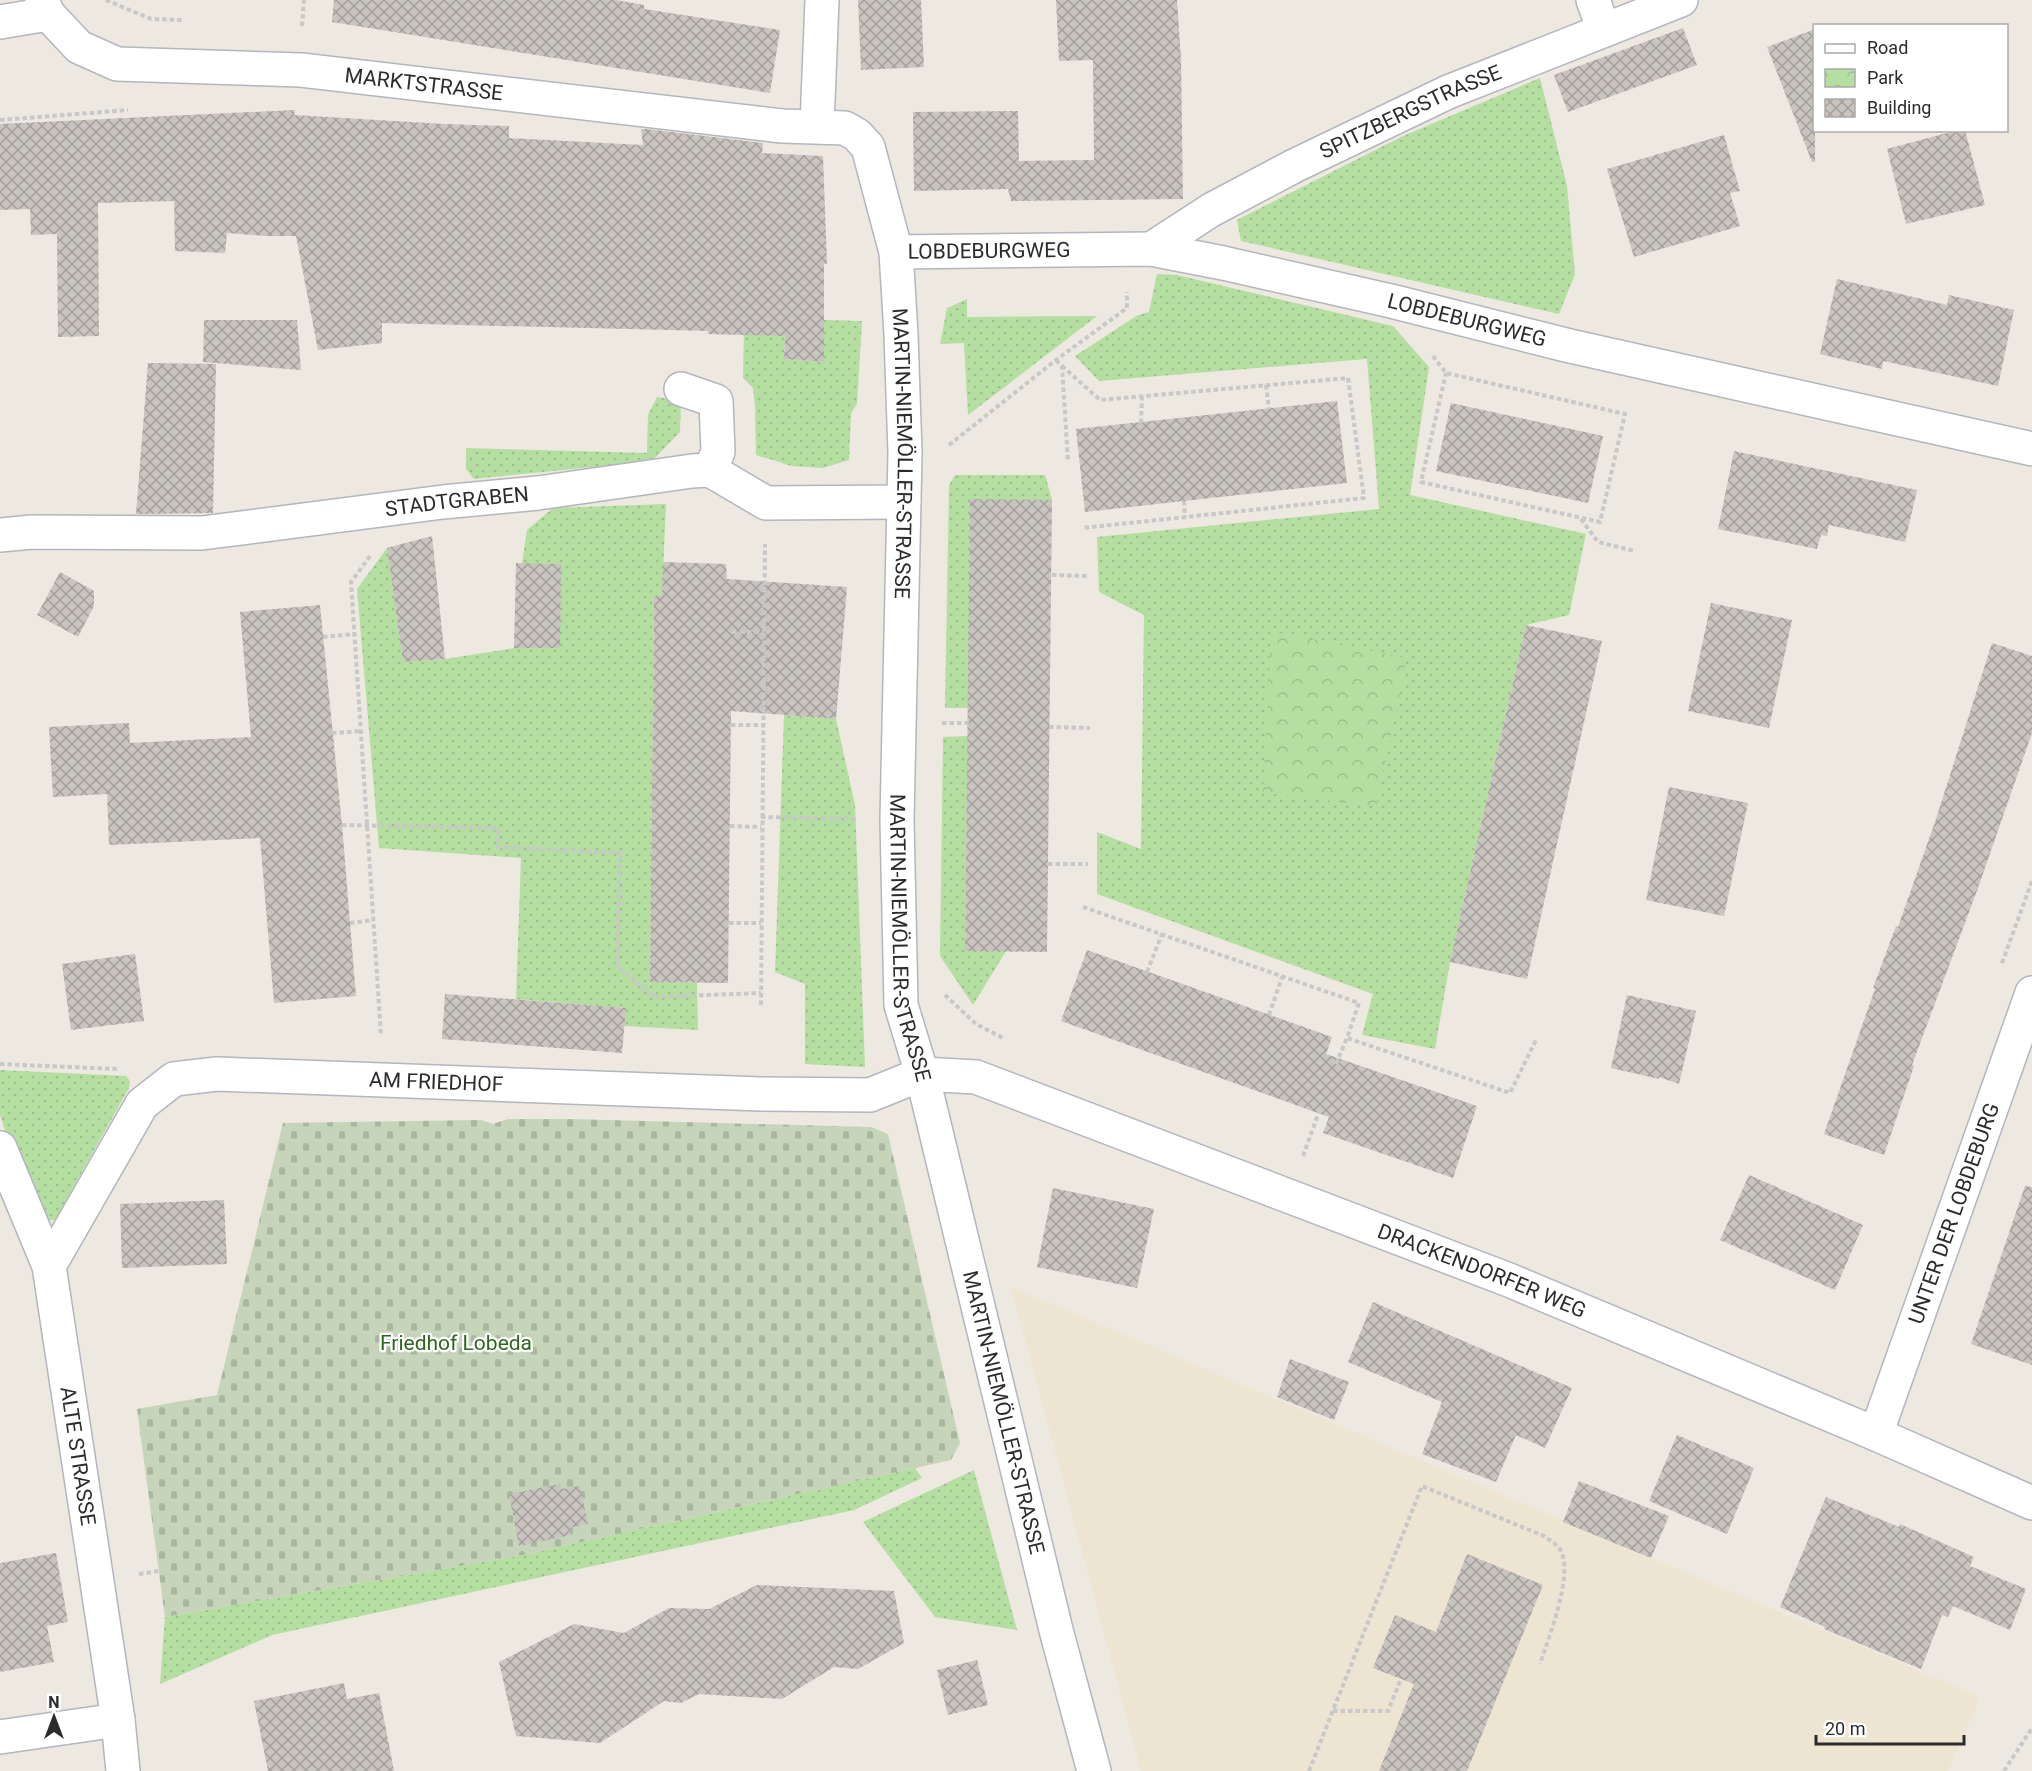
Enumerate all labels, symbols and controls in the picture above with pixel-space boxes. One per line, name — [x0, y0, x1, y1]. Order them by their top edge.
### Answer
legend — [1813, 24, 2008, 132]
text: Road — [1867, 37, 1908, 58]
street label: SPITZBERGSTRASSE — [1316, 60, 1505, 164]
street label: MARKTSTRASSE — [343, 63, 504, 105]
text: Park — [1867, 67, 1904, 88]
text: Building — [1867, 97, 1931, 118]
street label: LOBDEBURGWEG — [907, 238, 1071, 264]
street label: LOBDEBURGWEG — [1385, 289, 1549, 352]
street label: MARTIN-NIEMÖLLER-STRASSE — [887, 307, 917, 599]
street label: STADTGRABEN — [383, 482, 530, 521]
street label: MARTIN-NIEMÖLLER-STRASSE — [885, 794, 935, 1084]
street label: AM FRIEDHOF — [369, 1068, 504, 1097]
street label: UNTER DER LOBDEBURG — [1904, 1100, 2004, 1327]
street label: DRACKENDORFER WEG — [1374, 1219, 1590, 1323]
street label: MARTIN-NIEMÖLLER-STRASSE — [958, 1268, 1049, 1557]
park label: Friedhof Lobeda — [380, 1331, 532, 1355]
street label: ALTE STRASSE — [55, 1385, 100, 1527]
north arrow — [24, 1687, 84, 1747]
text: N — [48, 1693, 60, 1712]
scale bar — [1816, 1708, 1964, 1746]
text: 20 m — [1825, 1718, 1865, 1739]

